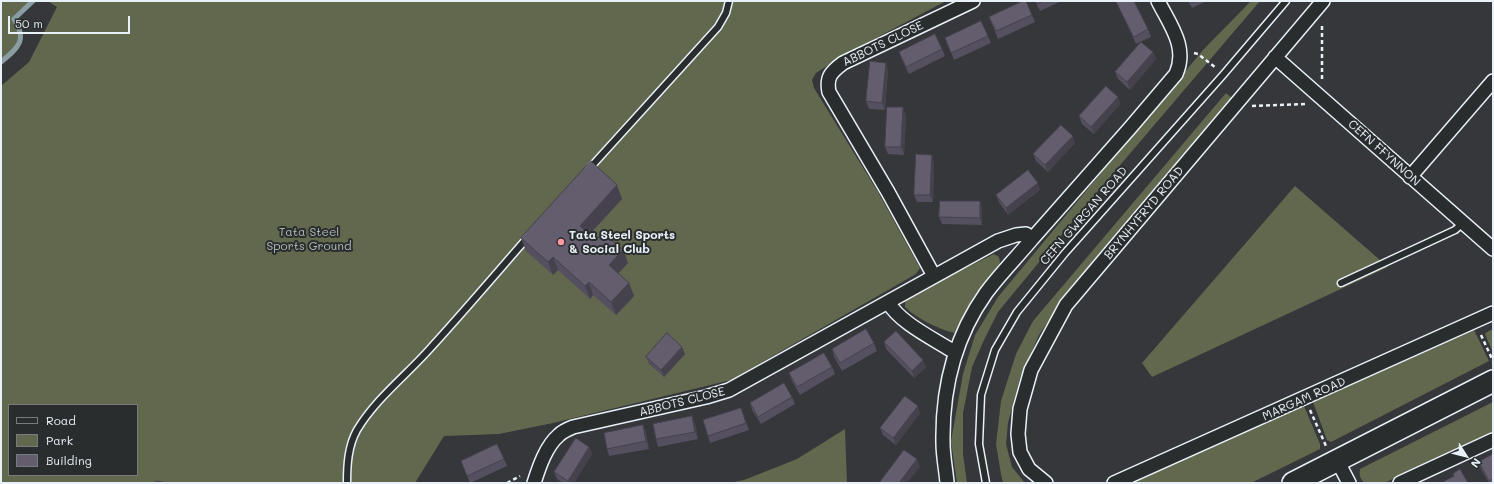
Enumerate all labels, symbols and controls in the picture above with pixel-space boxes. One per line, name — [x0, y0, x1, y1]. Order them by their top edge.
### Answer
scale bar — [10, 8, 132, 34]
text: 50 m — [15, 15, 43, 31]
street label: ABBOTS CLOSE — [840, 18, 926, 70]
street label: CEFN FFYNNON — [1345, 117, 1423, 189]
street label: CEFN GWRGAN ROAD — [1037, 164, 1131, 268]
street label: BRYNHYFRYD ROAD — [1101, 164, 1187, 262]
park label: Tata Steel Sports Ground — [266, 225, 352, 253]
place label: Tata Steel Sports & Social Club — [569, 228, 675, 256]
marker: Tata Steel Sports & Social Club — [556, 237, 566, 247]
street label: MARGAM ROAD — [1260, 374, 1348, 424]
street label: ABBOTS CLOSE — [638, 384, 726, 420]
legend — [8, 404, 138, 476]
text: Road — [46, 412, 76, 428]
text: Park — [46, 432, 73, 448]
north arrow — [1446, 436, 1486, 476]
text: Building — [46, 452, 92, 468]
text: N — [1468, 456, 1485, 471]

